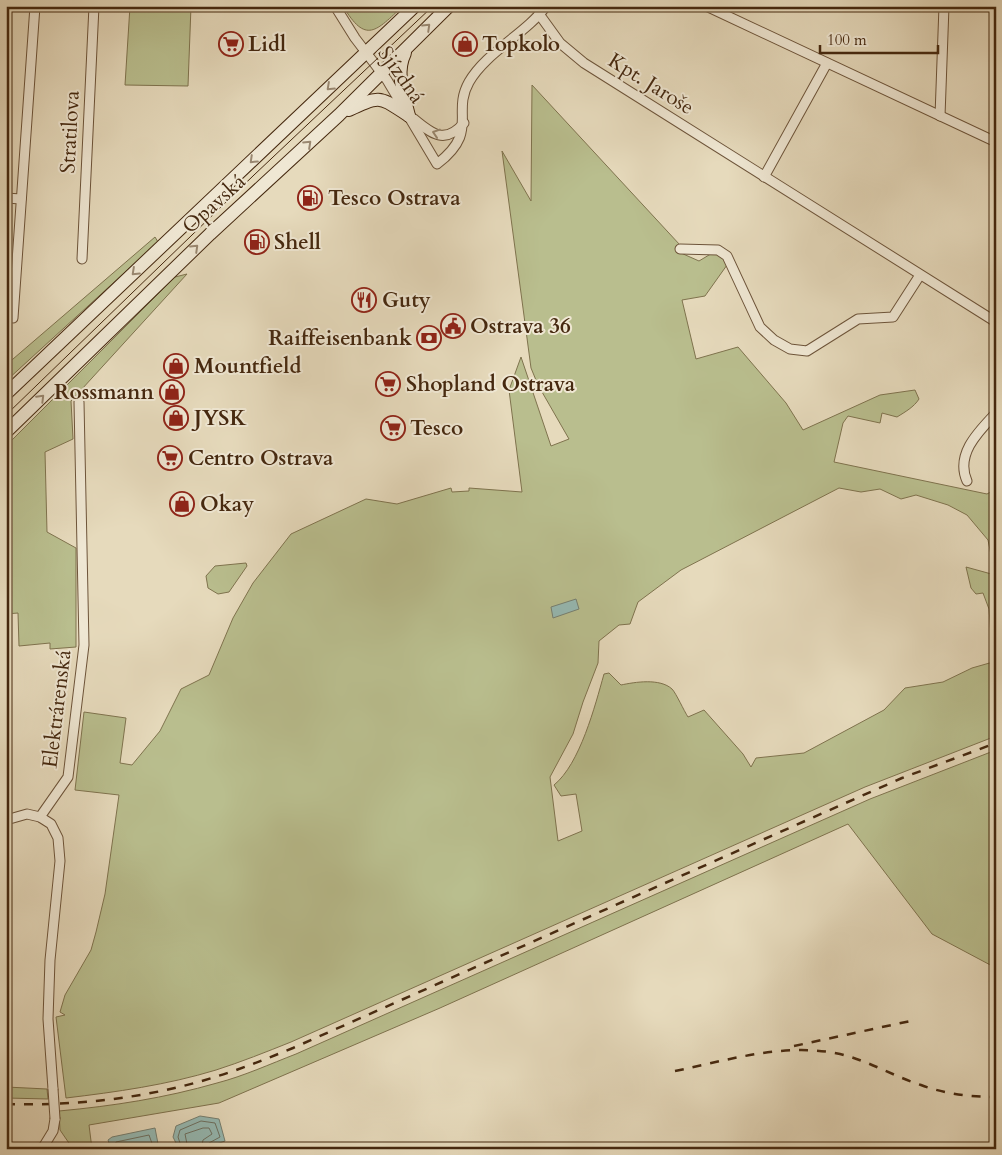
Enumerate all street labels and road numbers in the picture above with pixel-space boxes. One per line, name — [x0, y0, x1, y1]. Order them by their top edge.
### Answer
street label: Sjízdná — [371, 41, 431, 109]
street label: Kpt. Jaroše — [603, 46, 699, 122]
street label: Stratilova — [53, 90, 87, 174]
street label: Opavská — [176, 168, 252, 240]
street label: Elektrárenská — [35, 648, 79, 770]

